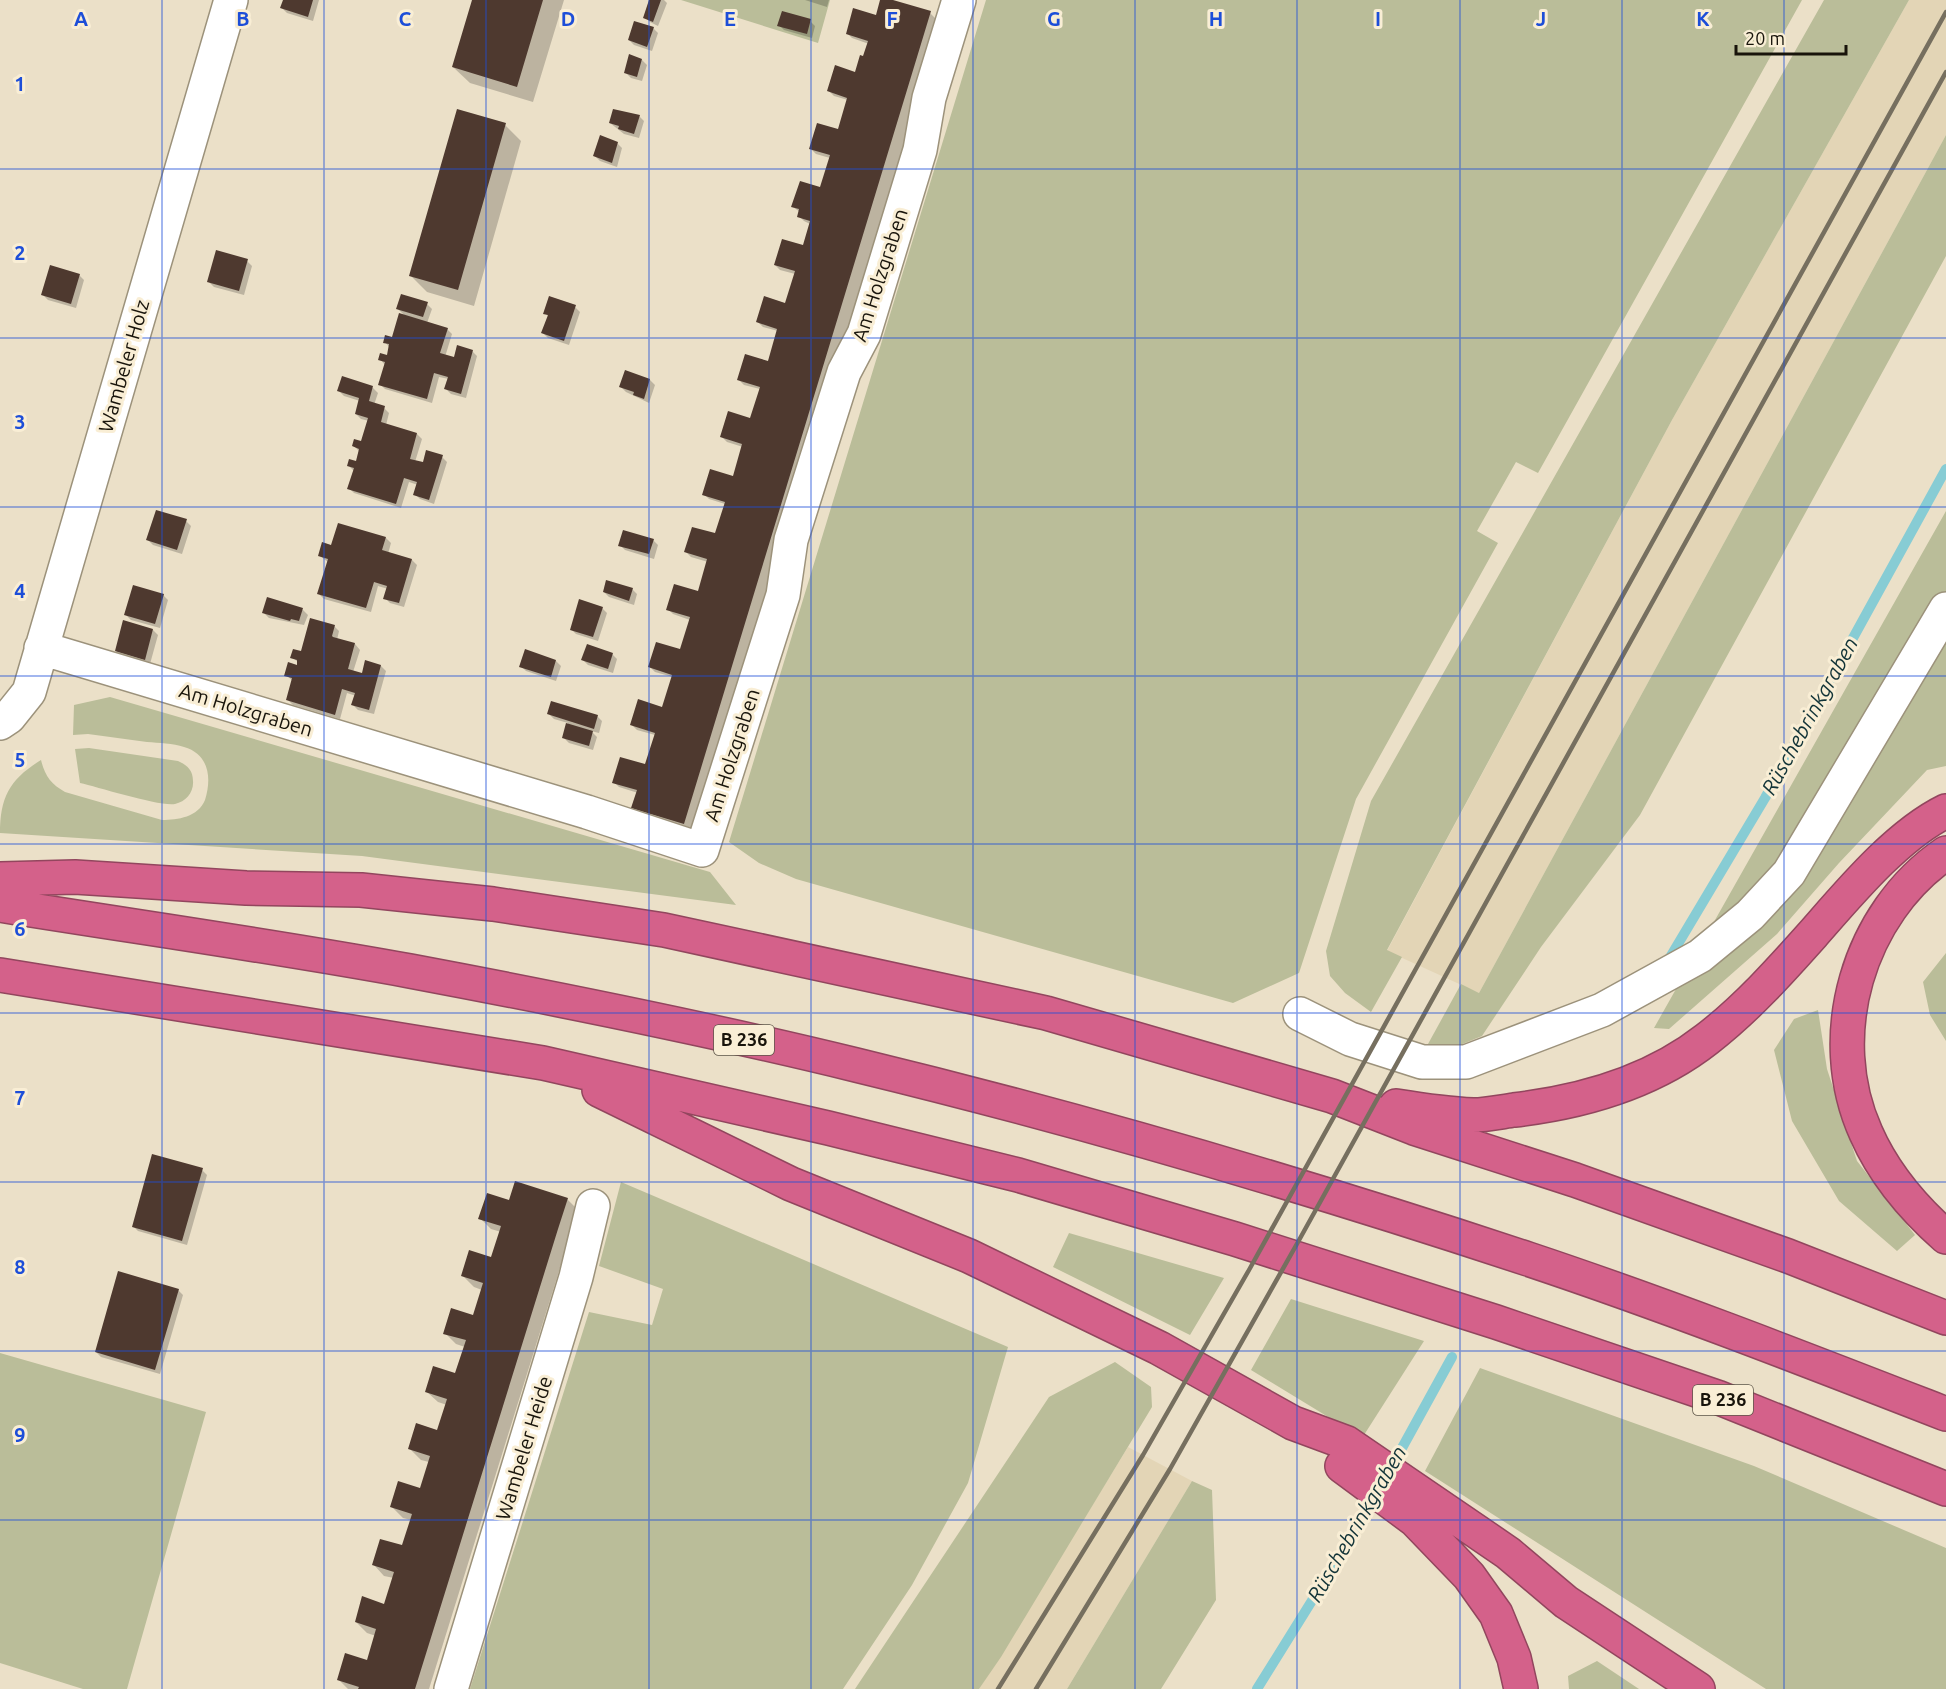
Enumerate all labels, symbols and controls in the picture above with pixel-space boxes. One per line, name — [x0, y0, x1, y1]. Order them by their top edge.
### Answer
text: A — [74, 7, 88, 30]
text: B — [236, 7, 250, 30]
text: C — [399, 7, 412, 30]
text: D — [561, 7, 575, 30]
text: E — [724, 7, 736, 30]
text: F — [886, 7, 898, 30]
text: G — [1047, 7, 1061, 30]
text: H — [1209, 7, 1223, 30]
text: I — [1375, 7, 1381, 30]
text: J — [1536, 7, 1546, 30]
text: K — [1696, 7, 1710, 30]
scale bar — [1736, 18, 1846, 56]
text: 20 m — [1745, 28, 1785, 48]
text: 1 — [14, 72, 26, 95]
street label: Am Holzgraben — [847, 206, 912, 344]
text: 2 — [14, 241, 26, 264]
street label: Wambeler Holz — [94, 297, 153, 435]
text: 3 — [14, 410, 26, 433]
text: 4 — [14, 579, 26, 602]
water label: Rüschebrinkgraben — [1756, 633, 1862, 798]
street label: Am Holzgraben — [177, 678, 316, 741]
street label: Am Holzgraben — [699, 686, 764, 824]
text: 5 — [14, 748, 26, 771]
text: 6 — [14, 917, 26, 940]
road number: B 236 — [714, 1025, 774, 1055]
text: 7 — [14, 1086, 26, 1109]
text: 8 — [14, 1255, 26, 1278]
street label: Wambeler Heide — [491, 1373, 556, 1523]
road number: B 236 — [1693, 1385, 1753, 1415]
text: 9 — [14, 1423, 26, 1446]
water label: Rüschebrinkgraben — [1302, 1441, 1411, 1606]

